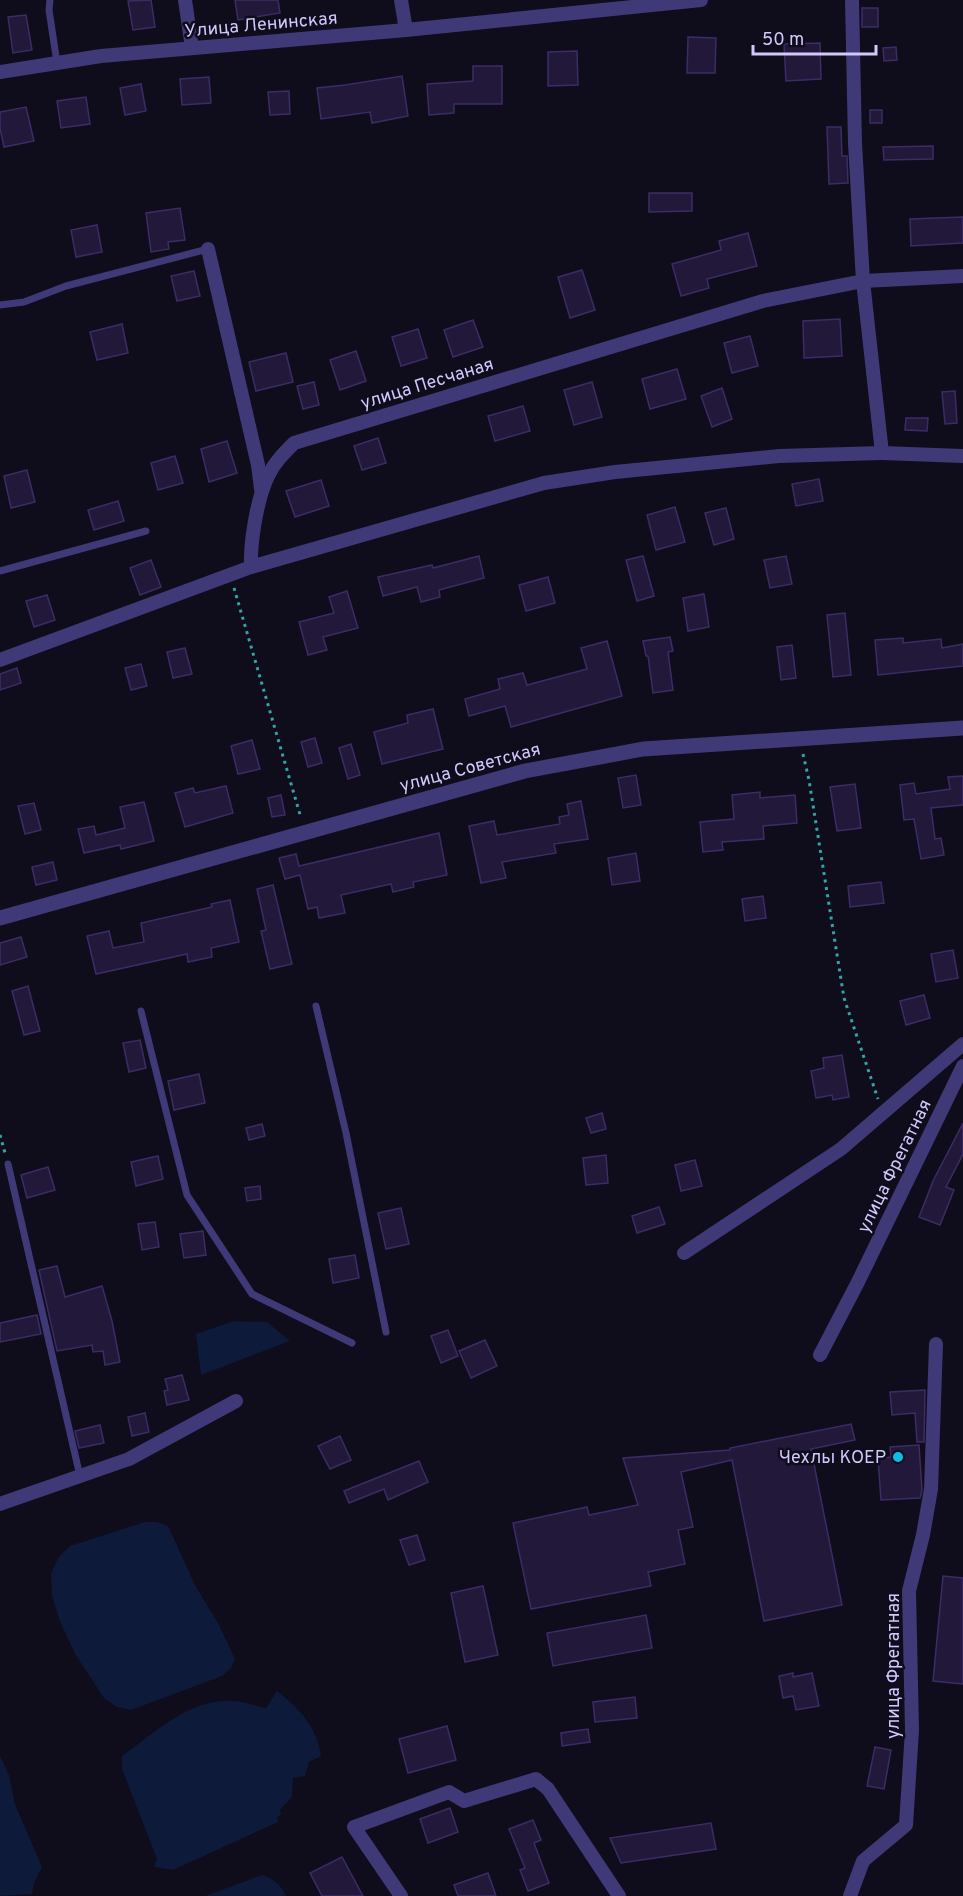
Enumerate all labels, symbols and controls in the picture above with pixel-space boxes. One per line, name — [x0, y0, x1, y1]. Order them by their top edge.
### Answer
street label: Улица Ленинская — [184, 7, 339, 44]
scale bar — [753, 18, 876, 56]
text: 50 m — [762, 29, 804, 52]
street label: улица Песчаная — [358, 353, 497, 416]
street label: улица Советская — [397, 739, 543, 798]
street label: улица Фрегатная — [853, 1096, 938, 1237]
place label: Чехлы КОЕР — [779, 1447, 886, 1470]
marker: Чехлы КОЕР — [891, 1450, 905, 1464]
street label: улица Фрегатная — [883, 1593, 906, 1739]

